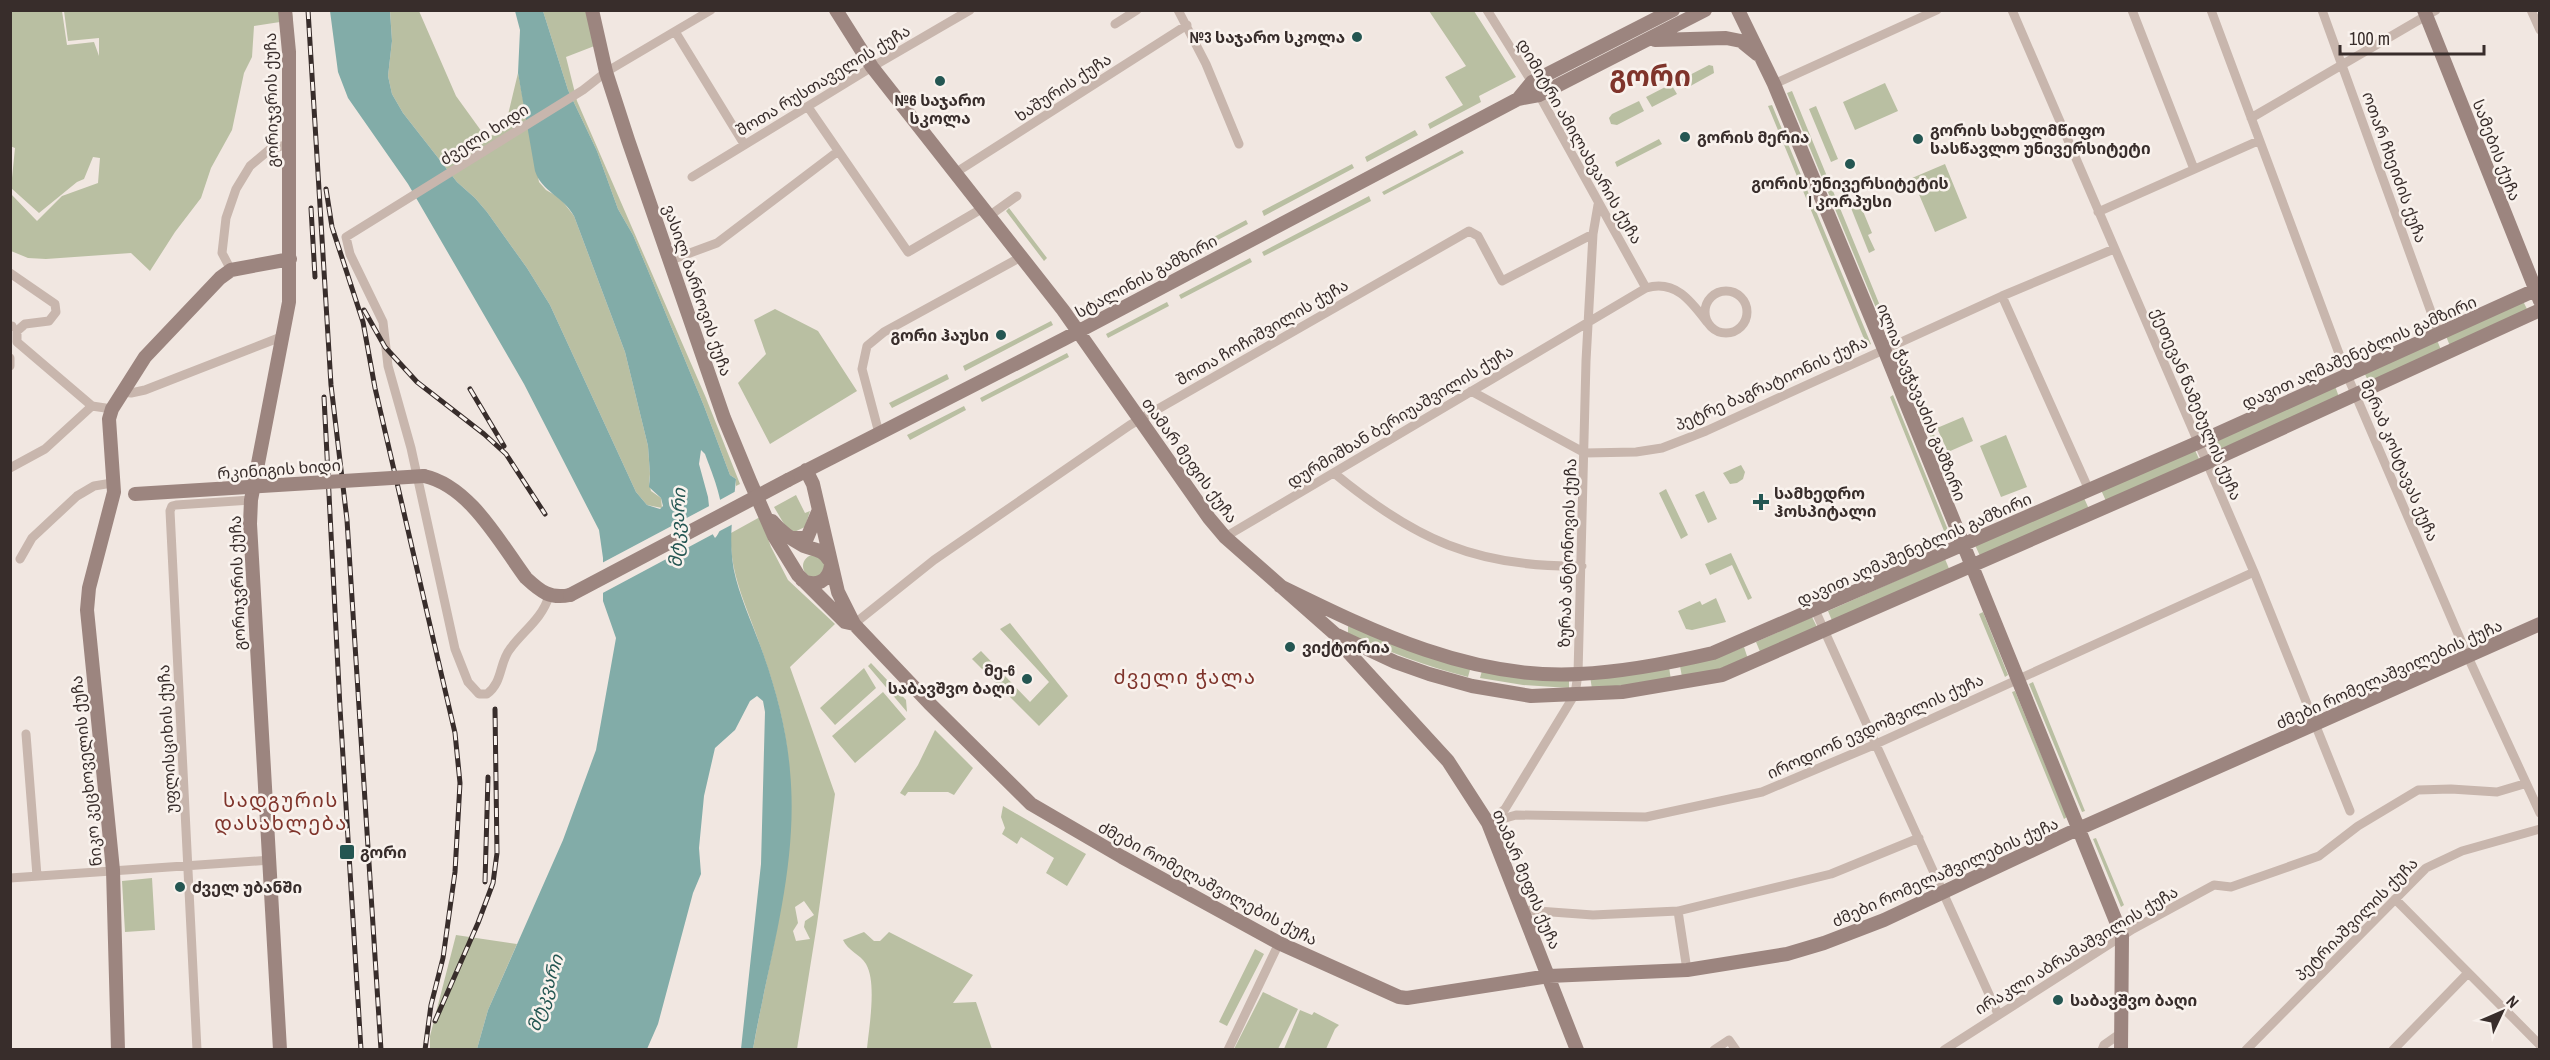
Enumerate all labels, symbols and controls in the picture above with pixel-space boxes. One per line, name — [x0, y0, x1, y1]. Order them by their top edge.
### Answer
scale bar — [2340, 18, 2484, 56]
street label: შოთა რუსთაველის ქუჩა — [732, 19, 914, 141]
place label: №3 საჯარო სკოლა — [1190, 26, 1345, 48]
text: 100 m — [2349, 26, 2390, 51]
marker: №3 საჯარო სკოლა — [1350, 30, 1364, 44]
street label: გორიჯვრის ქუჩა — [259, 32, 283, 168]
street label: დიმიტრი ამილახვარის ქუჩა — [1512, 34, 1648, 248]
street label: ხაშურის ქუჩა — [1011, 48, 1115, 126]
district label: გორი — [1609, 57, 1691, 95]
marker: №6 საჯარო სკოლა — [933, 74, 947, 88]
street label: ოთარ ჩხეიძის ქუჩა — [2357, 88, 2433, 246]
place label: №6 საჯარო სკოლა — [895, 89, 985, 129]
street label: სამების ქუჩა — [2468, 96, 2526, 204]
street label: ძველი ხიდი — [436, 98, 532, 170]
place label: გორის სახელმწიფო სასწავლო უნივერსიტეტი — [1930, 119, 2151, 159]
place label: გორის მერია — [1697, 126, 1809, 148]
marker: გორის მერია — [1678, 130, 1692, 144]
marker: გორის სახელმწიფო სასწავლო უნივერსიტეტი — [1911, 132, 1925, 146]
marker: გორის უნივერსიტეტის I კორპუსი — [1843, 157, 1857, 171]
place label: გორის უნივერსიტეტის I კორპუსი — [1751, 172, 1949, 212]
street label: ვასილ ბარნოვის ქუჩა — [658, 201, 738, 379]
street label: სტალინის გამზირი — [1071, 229, 1221, 323]
street label: შოთა ჩოჩიშვილის ქუჩა — [1172, 274, 1352, 390]
street label: დავით აღმაშენებლის გამზირი — [2238, 290, 2480, 414]
street label: ილია ჭავჭავაძის გამზირი — [1872, 300, 1972, 504]
street label: ქეთევან წამებულის ქუჩა — [2146, 304, 2248, 504]
place label: გორი ჰაუსი — [890, 324, 989, 346]
marker: გორი ჰაუსი — [994, 328, 1008, 342]
street label: პეტრე ბაგრატიონის ქუჩა — [1671, 330, 1871, 436]
street label: დურმიშხან ბერიუაშვილის ქუჩა — [1283, 339, 1517, 493]
street label: მერაბ კოსტავას ქუჩა — [2356, 375, 2444, 545]
street label: თამარ მეფის ქუჩა — [1137, 393, 1243, 527]
street label: რკინიგის ხიდი — [217, 454, 341, 484]
street label: ზურაბ ანტონოვის ქუჩა — [1553, 458, 1581, 648]
place label: სამხედრო ჰოსპიტალი — [1774, 482, 1876, 522]
water label: მტკვარი — [662, 487, 692, 568]
street label: დავით აღმაშენებლის გამზირი — [1793, 487, 2035, 611]
marker: სამხედრო ჰოსპიტალი — [1752, 493, 1770, 511]
street label: გორიჯვრის ქუჩა — [224, 515, 250, 651]
street label: ძმები რომელაშვილების ქუჩა — [2272, 614, 2506, 734]
place label: ვიქტორია — [1302, 636, 1390, 658]
marker: ვიქტორია — [1283, 640, 1297, 654]
place label: მე-6 საბავშვო ბაღი — [888, 659, 1015, 699]
district label: ძველი ჭალა — [1114, 663, 1256, 690]
street label: უფლისციხის ქუჩა — [152, 664, 182, 814]
street label: იროდიონ ევდოშვილის ქუჩა — [1763, 668, 1987, 784]
marker: მე-6 საბავშვო ბაღი — [1020, 672, 1034, 686]
street label: ნიკო კეცხოველის ქუჩა — [65, 675, 107, 867]
district label: სადგურის დასახლება — [214, 786, 348, 836]
street label: თამარ მეფის ქუჩა — [1488, 806, 1566, 952]
street label: ძმები რომელაშვილების ქუჩა — [1828, 812, 2062, 932]
street label: ძმები რომელაშვილების ქუჩა — [1094, 816, 1322, 950]
place label: გორი — [360, 841, 407, 863]
marker: გორი — [338, 843, 356, 861]
street label: პეტრიაშვილის ქუჩა — [2289, 852, 2423, 986]
place label: ძველ უბანში — [192, 876, 302, 898]
marker: ძველ უბანში — [173, 880, 187, 894]
street label: ირაკლი აბრამაშვილის ქუჩა — [1970, 880, 2182, 1020]
water label: მტკვარი — [521, 951, 569, 1035]
north arrow — [2472, 982, 2532, 1042]
place label: საბავშვო ბაღი — [2070, 989, 2197, 1011]
text: N — [2502, 991, 2524, 1013]
marker: საბავშვო ბაღი — [2051, 993, 2065, 1007]

